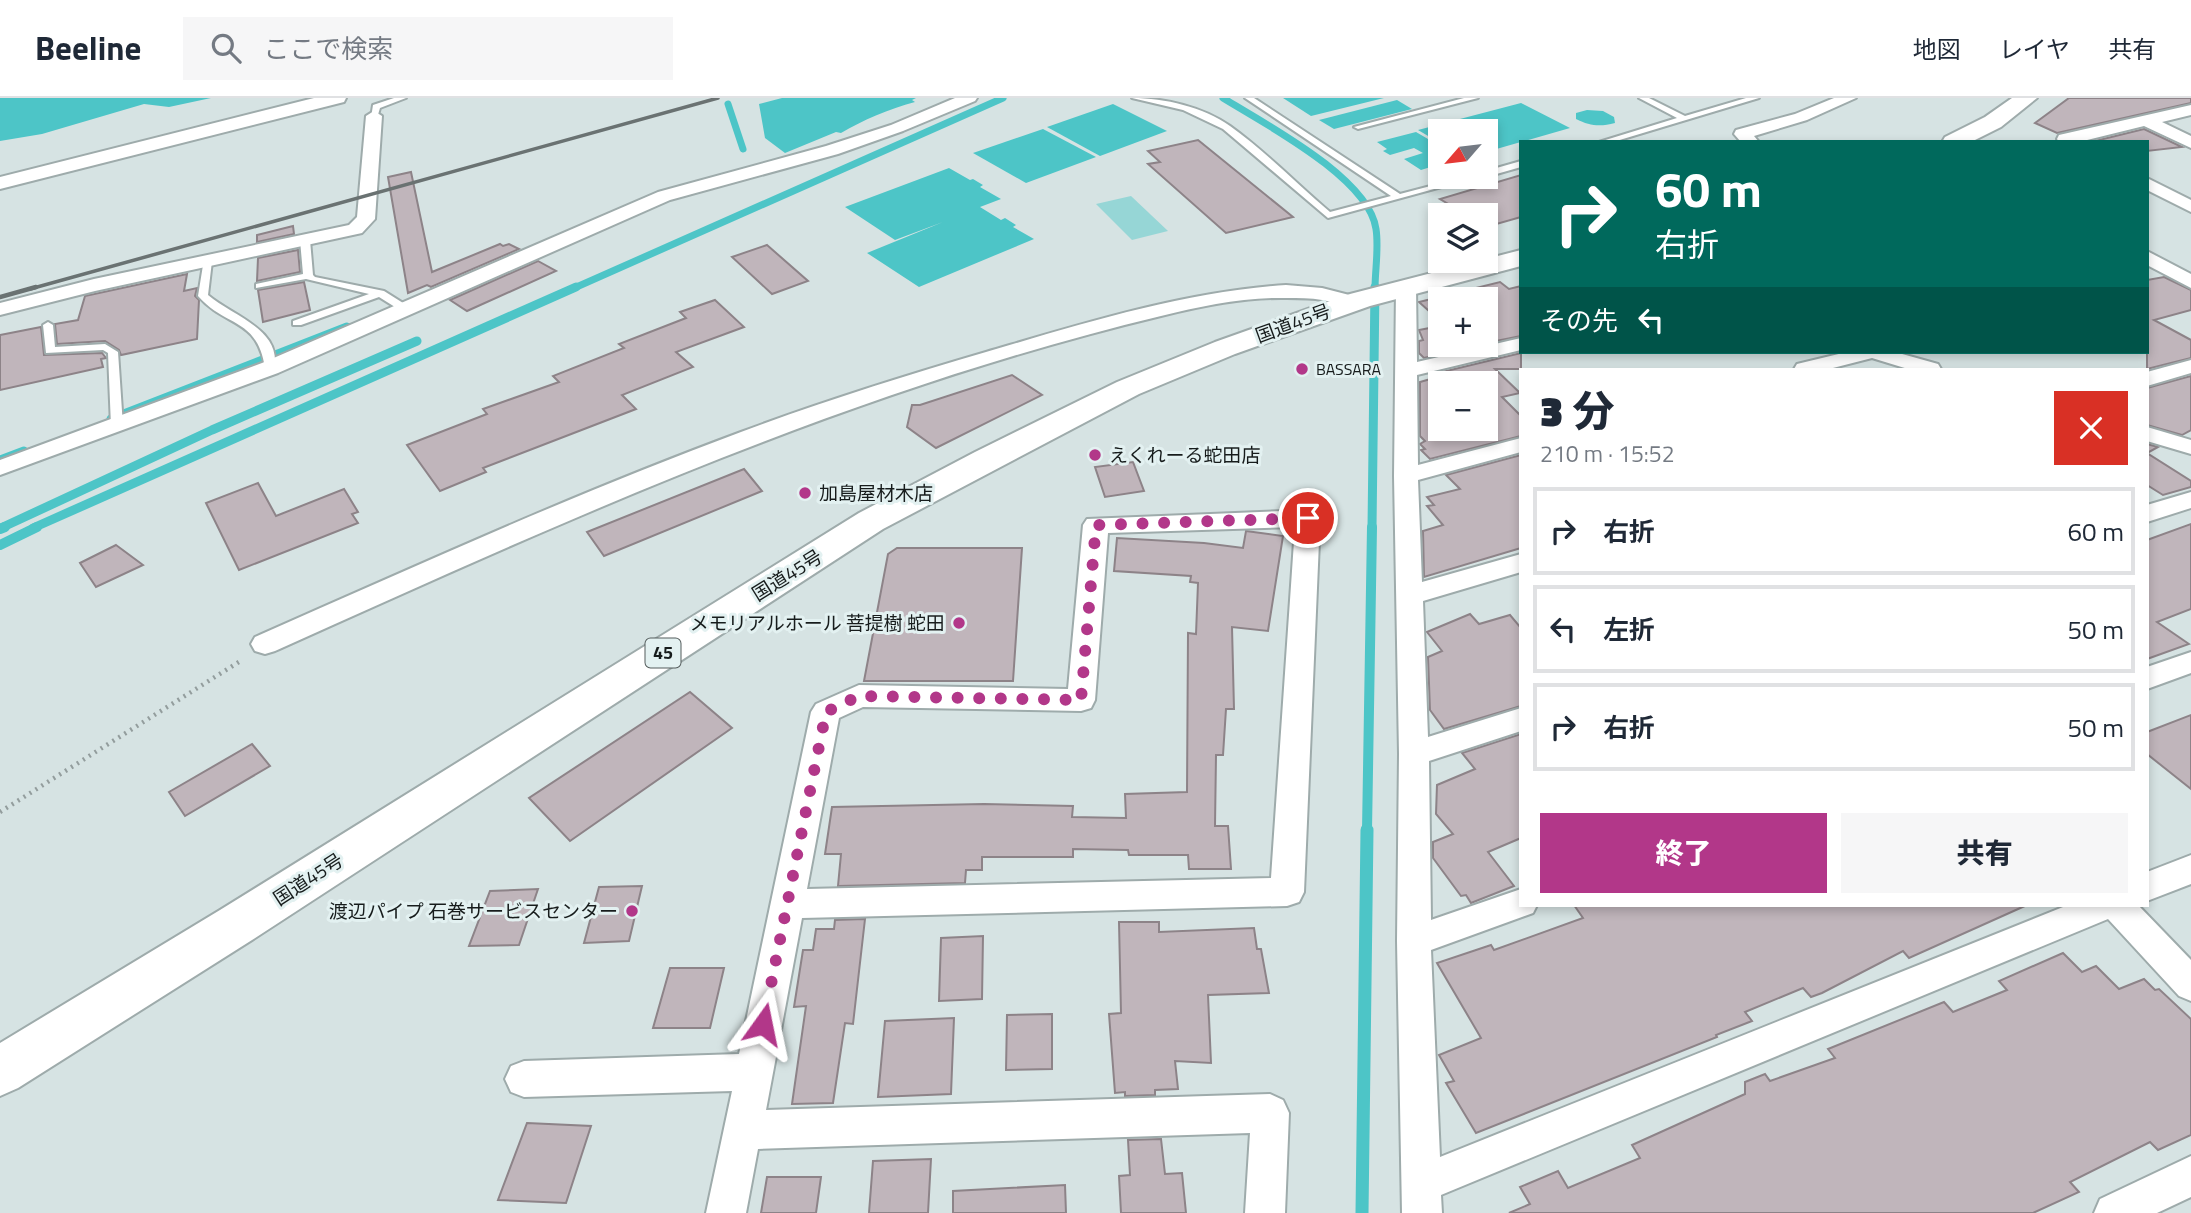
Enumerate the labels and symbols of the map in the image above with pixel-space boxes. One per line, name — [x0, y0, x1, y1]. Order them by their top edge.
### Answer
north arrow — [1428, 119, 1498, 189]
street label: 国道45号 — [1251, 296, 1335, 350]
place label: BASSARA — [1316, 357, 1382, 381]
marker: BASSARA — [1294, 361, 1310, 377]
place label: えくれーる蛇田店 — [1109, 440, 1260, 469]
marker: えくれーる蛇田店 — [1087, 447, 1103, 463]
place label: 加島屋材木店 — [819, 478, 933, 507]
marker: 加島屋材木店 — [797, 485, 813, 501]
pin — [1278, 488, 1338, 548]
street label: 国道45号 — [746, 542, 828, 608]
place label: メモリアルホール 菩提樹 蛇田 — [690, 608, 945, 637]
marker: メモリアルホール 菩提樹 蛇田 — [951, 615, 967, 631]
road number: 45 — [646, 638, 680, 668]
street label: 国道45号 — [267, 845, 348, 912]
place label: 渡辺パイプ 石巻サービスセンター — [329, 896, 618, 925]
marker: 渡辺パイプ 石巻サービスセンター — [624, 903, 640, 919]
position arrow — [726, 987, 800, 1061]

